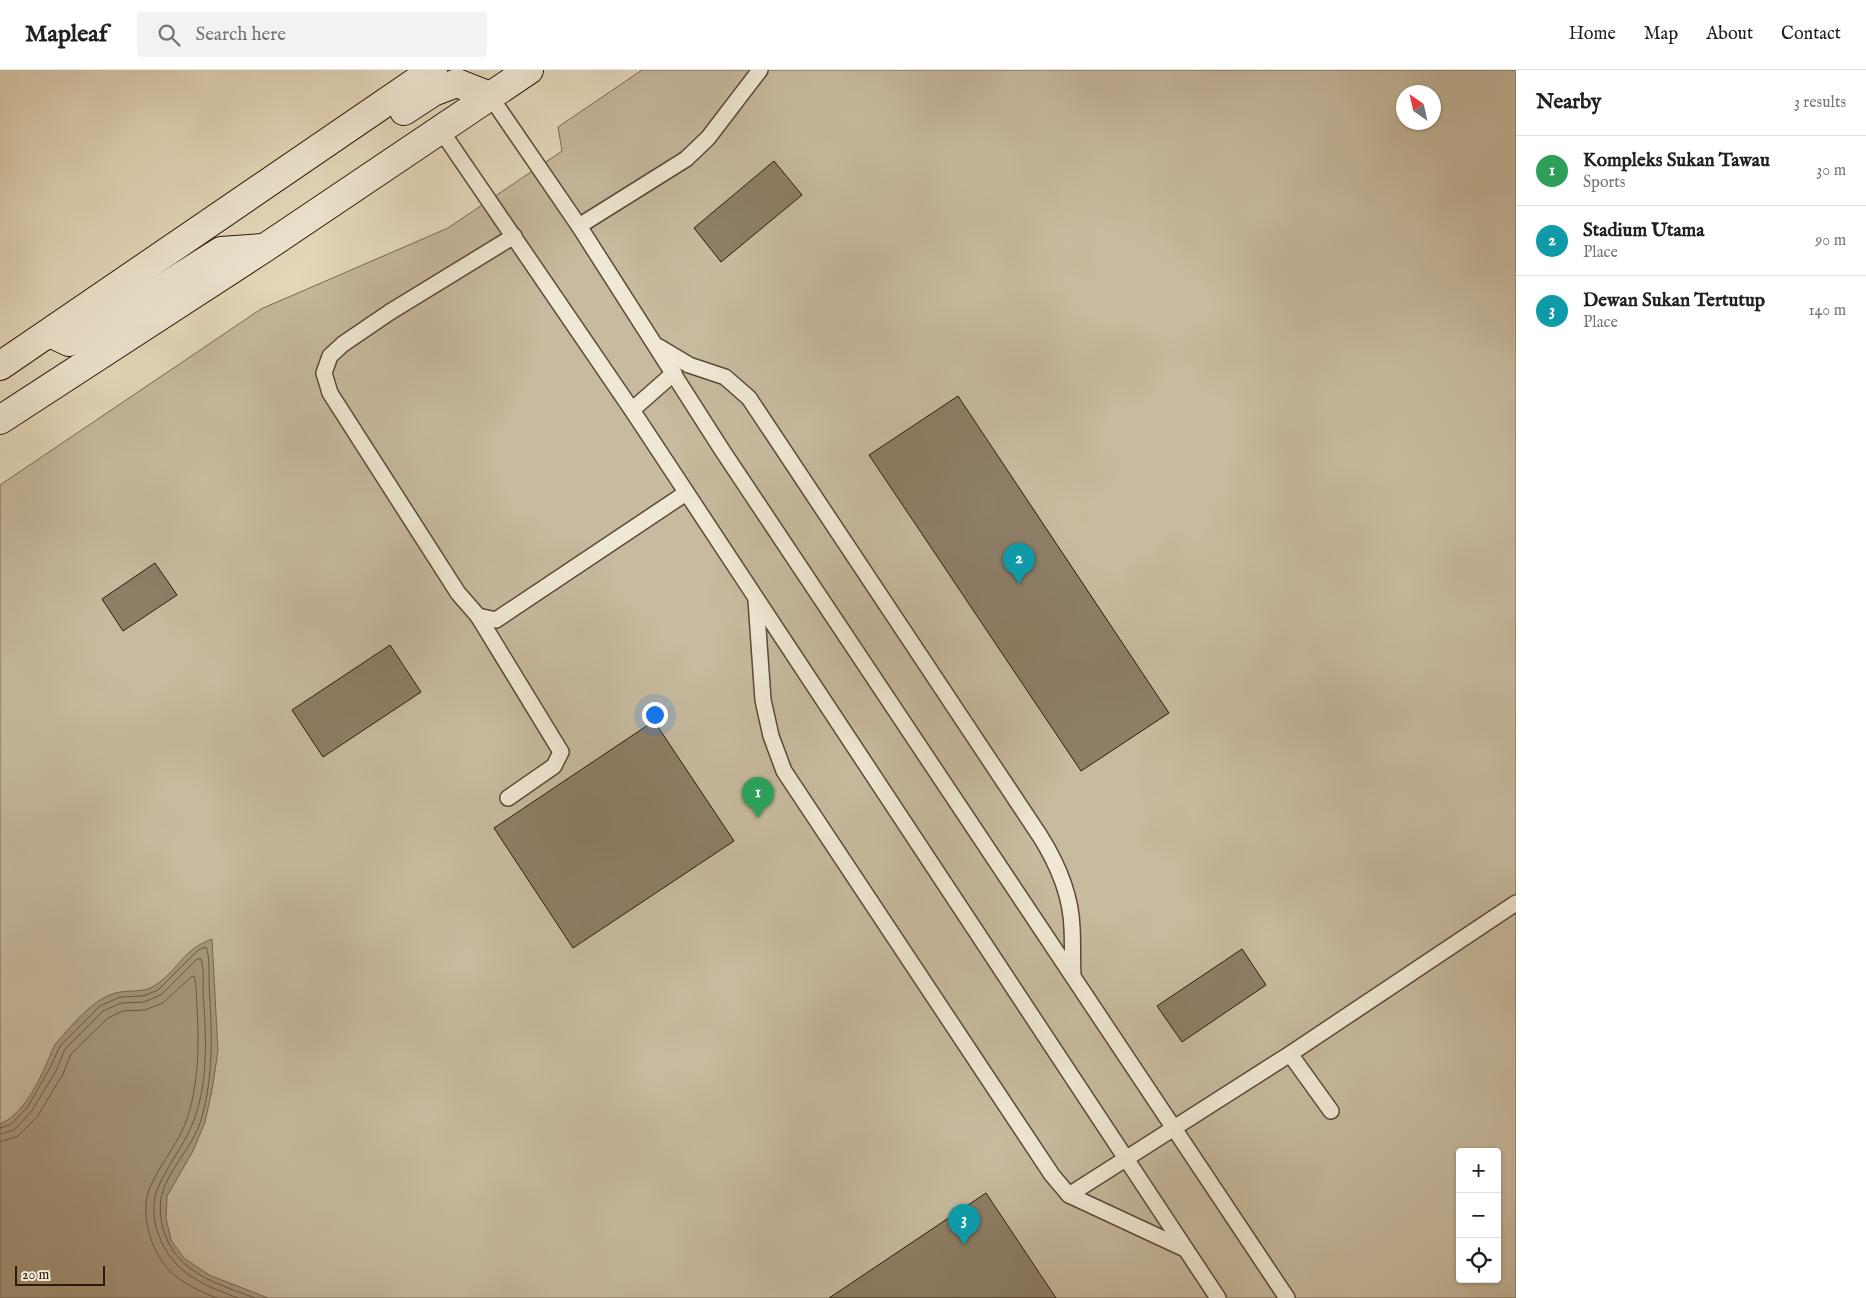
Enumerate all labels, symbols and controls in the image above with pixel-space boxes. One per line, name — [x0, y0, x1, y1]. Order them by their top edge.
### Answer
search box — [137, 12, 487, 57]
text: Mapleaf — [25, 19, 107, 50]
icon: search — [155, 21, 183, 49]
text: Search here — [195, 23, 286, 47]
text: Home — [1569, 23, 1616, 46]
text: Map — [1644, 23, 1678, 46]
text: About — [1706, 23, 1753, 46]
text: Contact — [1781, 23, 1841, 46]
north arrow — [1396, 85, 1441, 130]
text: Nearby — [1536, 89, 1601, 116]
text: 3 results — [1794, 93, 1846, 113]
text: Kompleks Sukan Tawau — [1583, 149, 1770, 173]
text: 1 — [1549, 161, 1555, 181]
text: 30 m — [1816, 161, 1846, 181]
text: Sports — [1583, 173, 1625, 193]
text: Stadium Utama — [1583, 219, 1705, 243]
text: 2 — [1548, 231, 1556, 251]
text: 90 m — [1815, 231, 1846, 251]
text: Place — [1583, 243, 1618, 263]
text: Dewan Sukan Tertutup — [1583, 289, 1765, 313]
text: 3 — [1549, 301, 1555, 321]
text: 140 m — [1808, 301, 1846, 321]
text: Place — [1583, 313, 1618, 333]
pin: 2 — [1003, 543, 1035, 584]
your location — [642, 702, 668, 728]
pin: 1 — [742, 777, 774, 818]
map controls — [1456, 1148, 1501, 1283]
button: + — [1456, 1148, 1501, 1193]
button: − — [1456, 1193, 1501, 1238]
pin: 3 — [948, 1204, 980, 1245]
button: locate — [1456, 1238, 1501, 1283]
scale bar — [15, 1263, 105, 1286]
text: 20 m — [22, 1266, 49, 1284]

